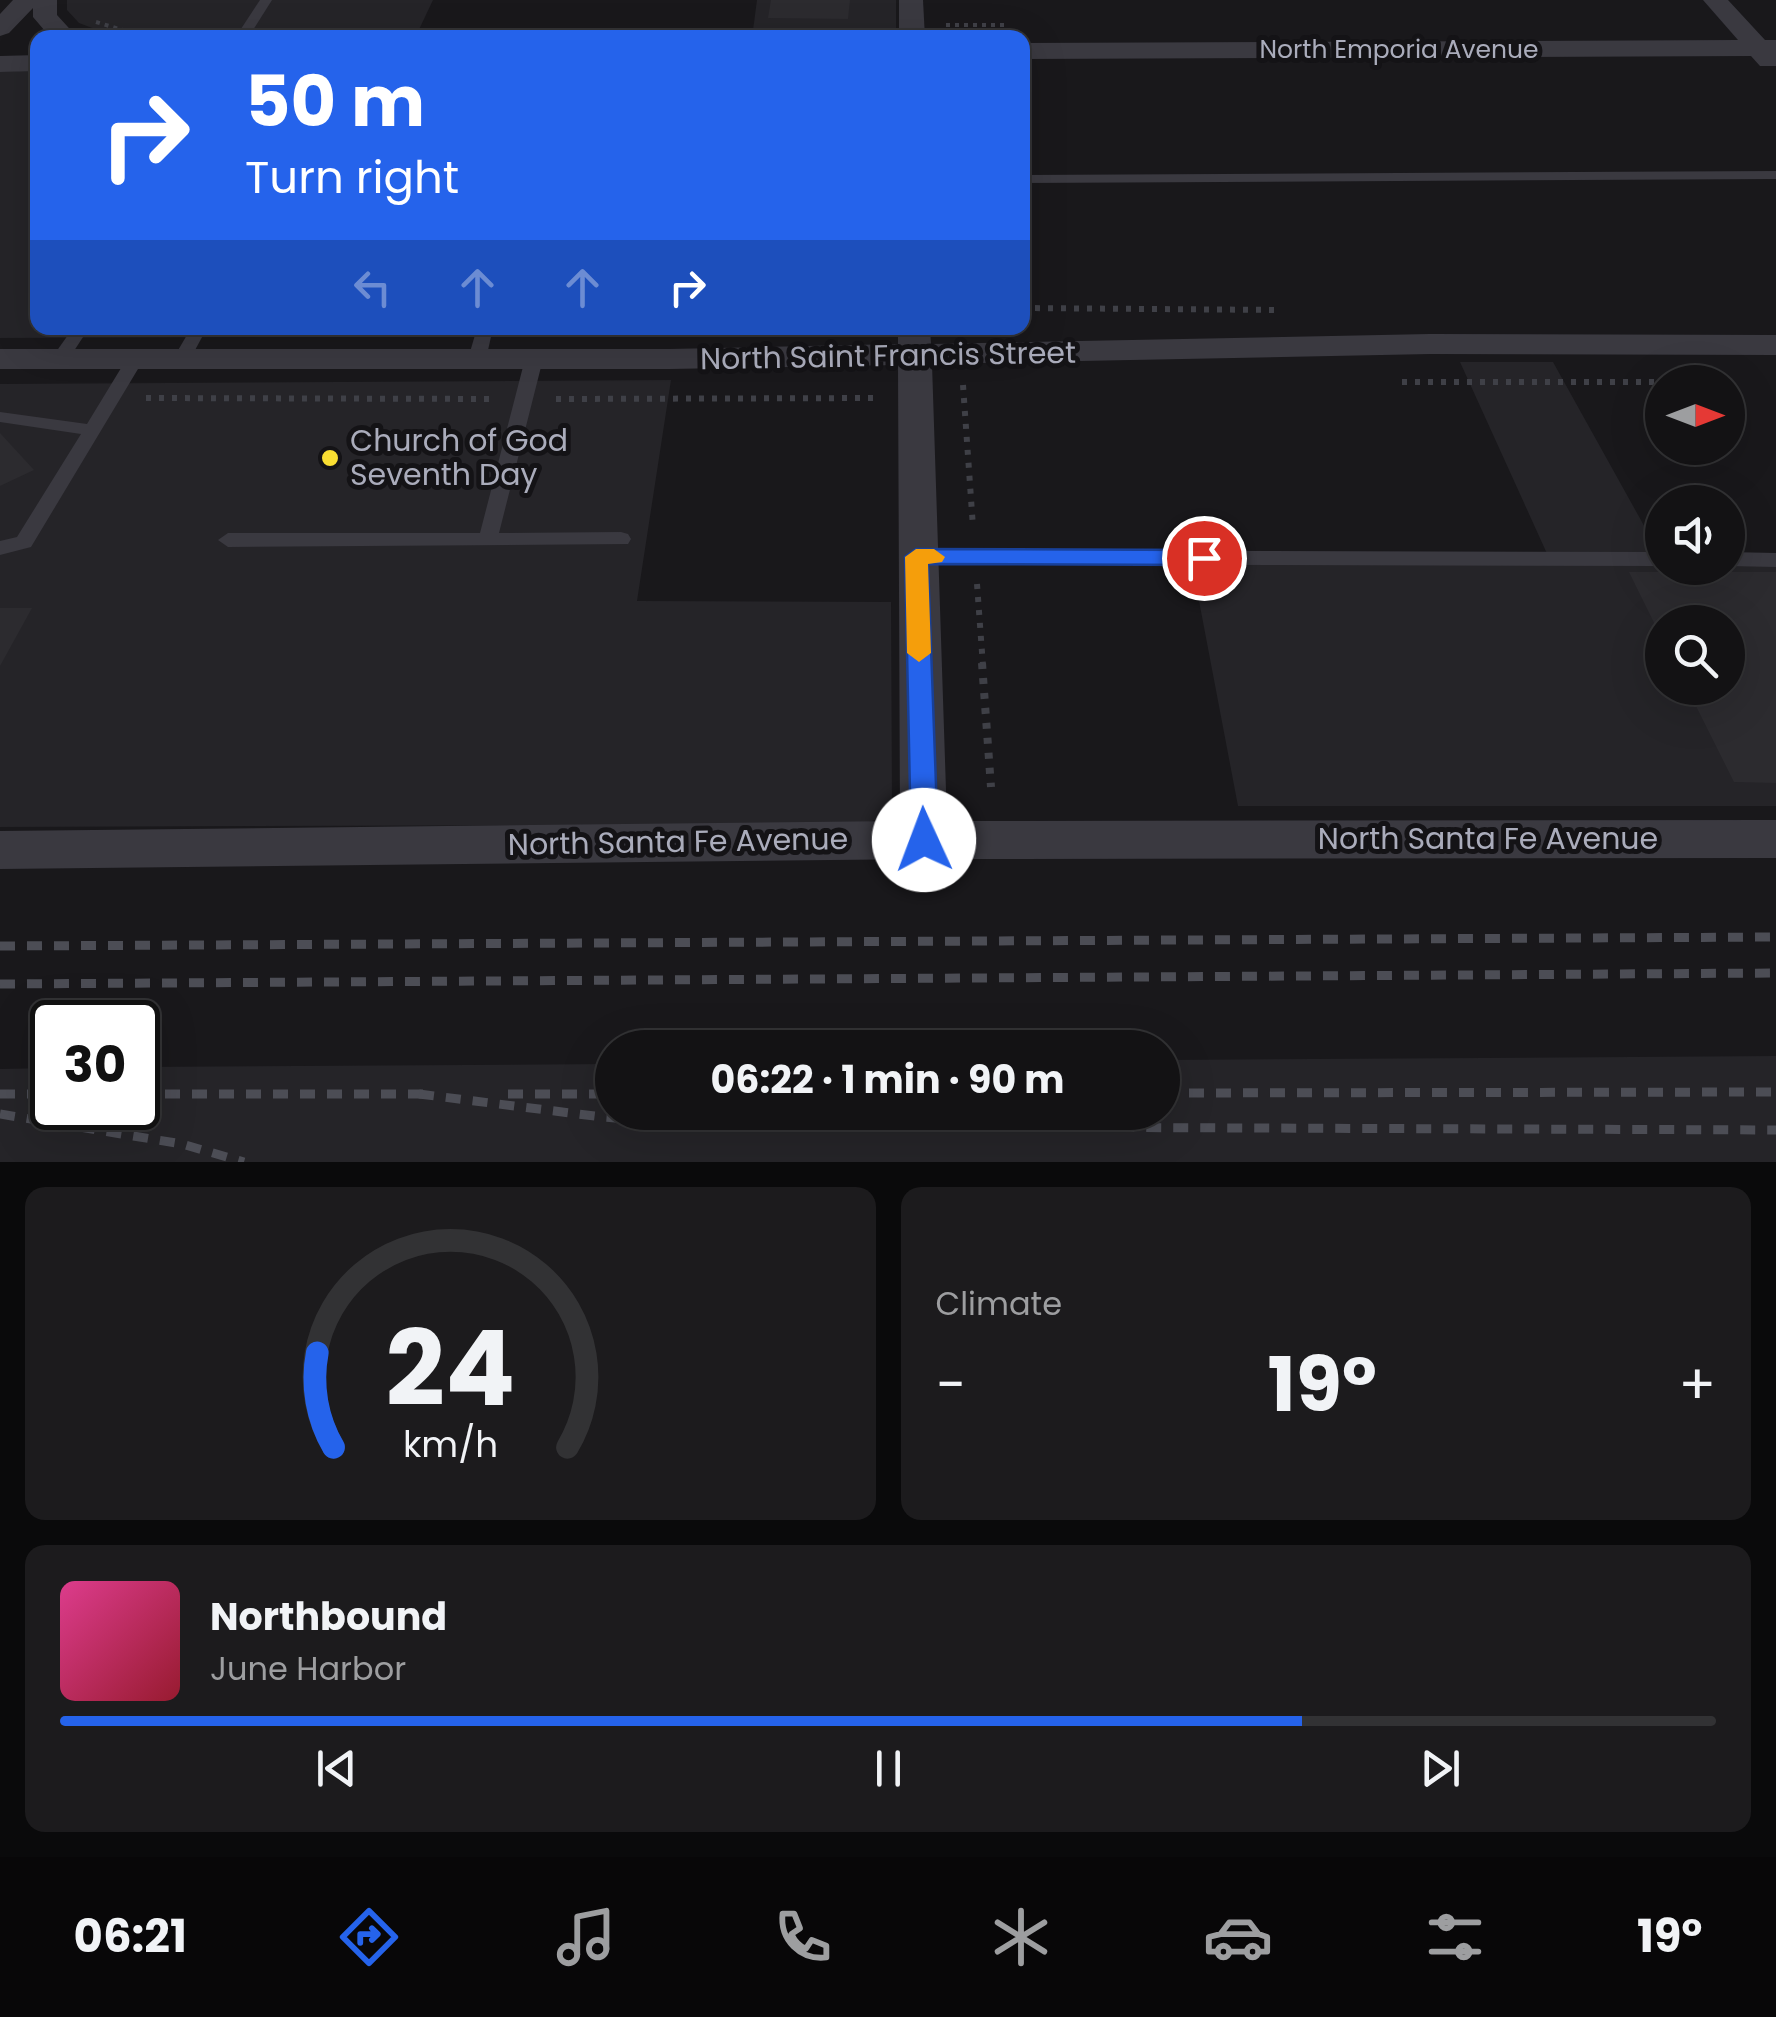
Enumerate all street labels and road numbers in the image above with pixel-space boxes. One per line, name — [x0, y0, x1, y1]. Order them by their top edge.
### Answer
street label: North Emporia Avenue — [1259, 32, 1539, 67]
street label: North Saint Francis Street — [700, 331, 1076, 380]
street label: North Santa Fe Avenue — [507, 817, 848, 866]
street label: North Santa Fe Avenue — [1318, 817, 1658, 860]

